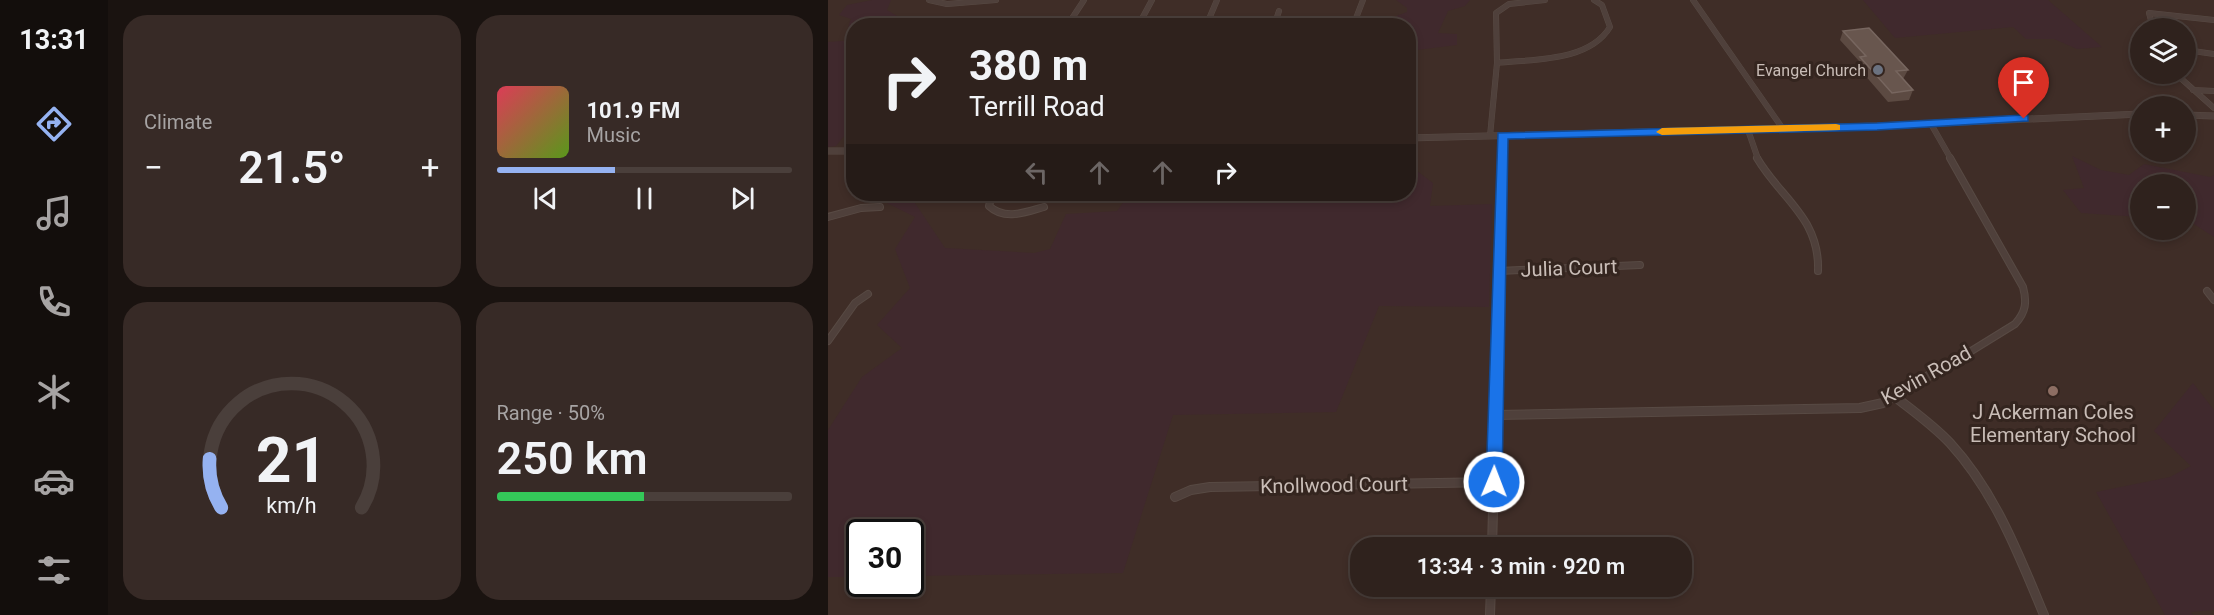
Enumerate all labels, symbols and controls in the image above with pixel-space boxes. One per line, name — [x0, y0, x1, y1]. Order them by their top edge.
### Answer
map controls — [2130, 18, 2196, 240]
button: layers — [2130, 18, 2196, 84]
text: 13:31 — [19, 24, 89, 56]
text: 380 m — [969, 41, 1088, 90]
icon: right — [870, 42, 948, 120]
pin — [1998, 57, 2049, 119]
place label: Evangel Church — [1756, 61, 1866, 80]
marker: Evangel Church — [1871, 63, 1885, 77]
icon: arrive — [2007, 66, 2040, 99]
text: Terrill Road — [969, 91, 1105, 123]
button: + — [2130, 96, 2196, 162]
text: 101.9 FM — [587, 98, 680, 123]
icon: directions — [33, 103, 75, 145]
text: Climate — [144, 110, 212, 134]
text: Music — [587, 123, 641, 147]
text: 21.5° — [238, 141, 345, 194]
text: − — [144, 148, 163, 187]
text: + — [421, 148, 440, 187]
icon: left — [1020, 156, 1053, 189]
icon: ahead — [1083, 156, 1116, 189]
icon: ahead — [1146, 156, 1179, 189]
icon: right — [1209, 156, 1242, 189]
button: − — [2130, 174, 2196, 240]
icon: previous — [529, 182, 562, 215]
icon: pause — [628, 182, 661, 215]
icon: next — [726, 182, 759, 215]
icon: music — [33, 192, 75, 234]
street label: Julia Court — [1520, 254, 1618, 282]
icon: phone — [33, 281, 75, 323]
street label: Kevin Road — [1877, 340, 1975, 410]
icon: climate — [33, 371, 75, 413]
marker: J Ackerman Coles Elementary School — [2046, 384, 2060, 398]
place label: J Ackerman Coles Elementary School — [1970, 400, 2136, 447]
text: Range · 50% — [497, 401, 605, 425]
text: 21 — [256, 424, 328, 497]
text: 250 km — [497, 432, 648, 485]
position arrow — [1462, 450, 1526, 514]
icon: car — [33, 460, 75, 502]
street label: Knollwood Court — [1260, 472, 1408, 498]
text: km/h — [267, 493, 317, 518]
speed limit sign: 30 — [846, 519, 924, 597]
icon: filters — [33, 549, 75, 591]
text: 13:34 · 3 min · 920 m — [1417, 554, 1625, 579]

